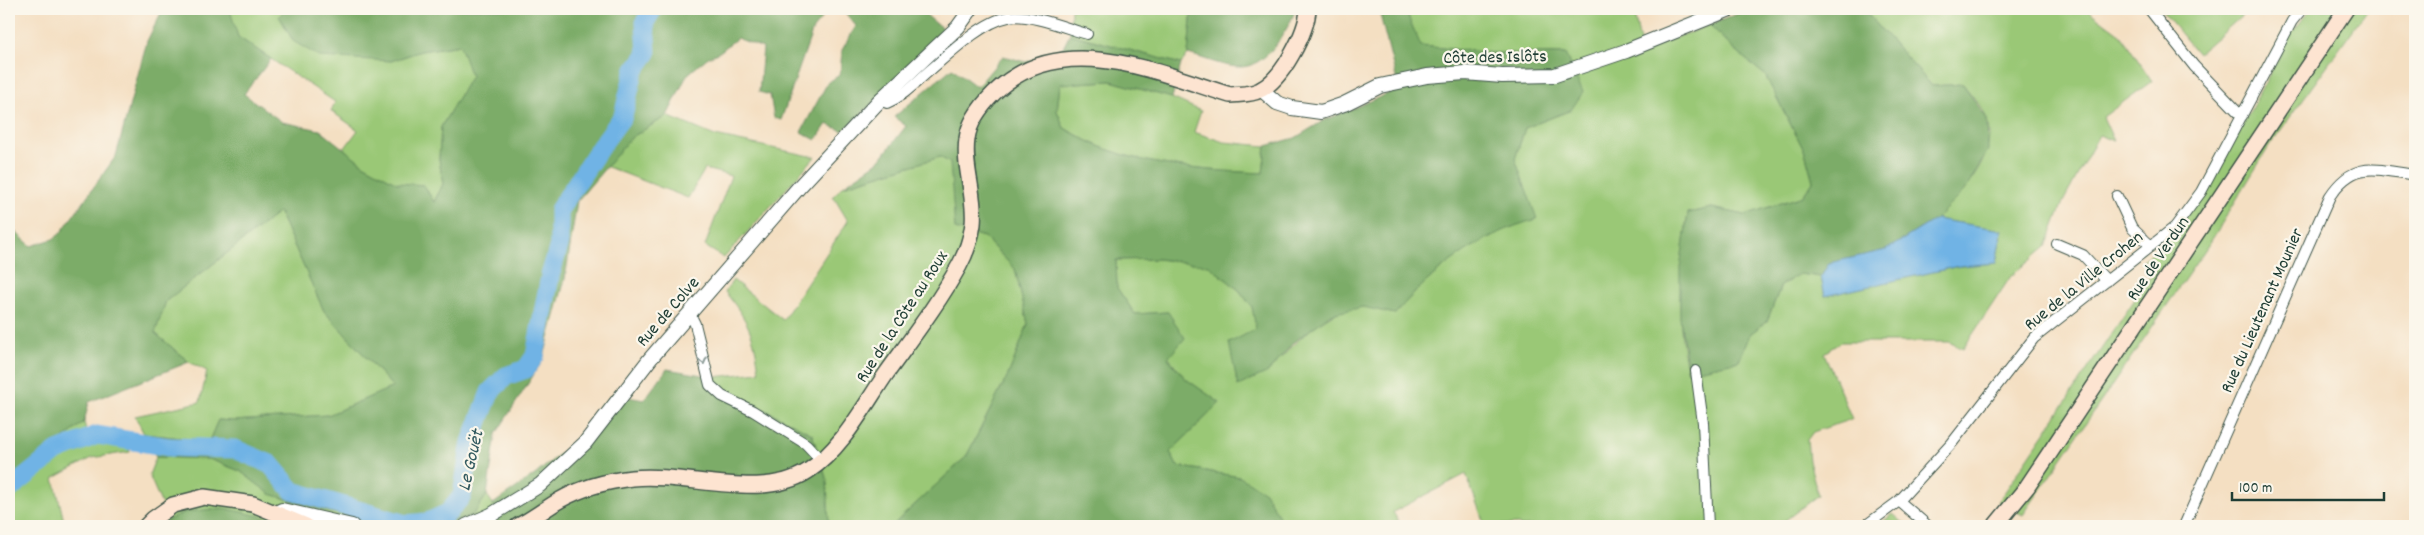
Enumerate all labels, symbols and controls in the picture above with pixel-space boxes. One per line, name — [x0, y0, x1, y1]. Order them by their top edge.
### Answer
street label: Côte des Islôts — [1443, 45, 1547, 72]
street label: Rue de Verdun — [2122, 212, 2197, 307]
street label: Rue du Lieutenant Mounier — [2216, 224, 2311, 397]
street label: Rue de la Ville Crohen — [2020, 226, 2149, 338]
street label: Rue de la Côte au Roux — [851, 246, 955, 388]
street label: Rue de Colve — [631, 272, 706, 353]
one-way arrow — [697, 357, 708, 365]
water label: Le Gouët — [452, 426, 493, 494]
scale bar — [2232, 470, 2384, 502]
text: 100 m — [2239, 478, 2272, 500]

